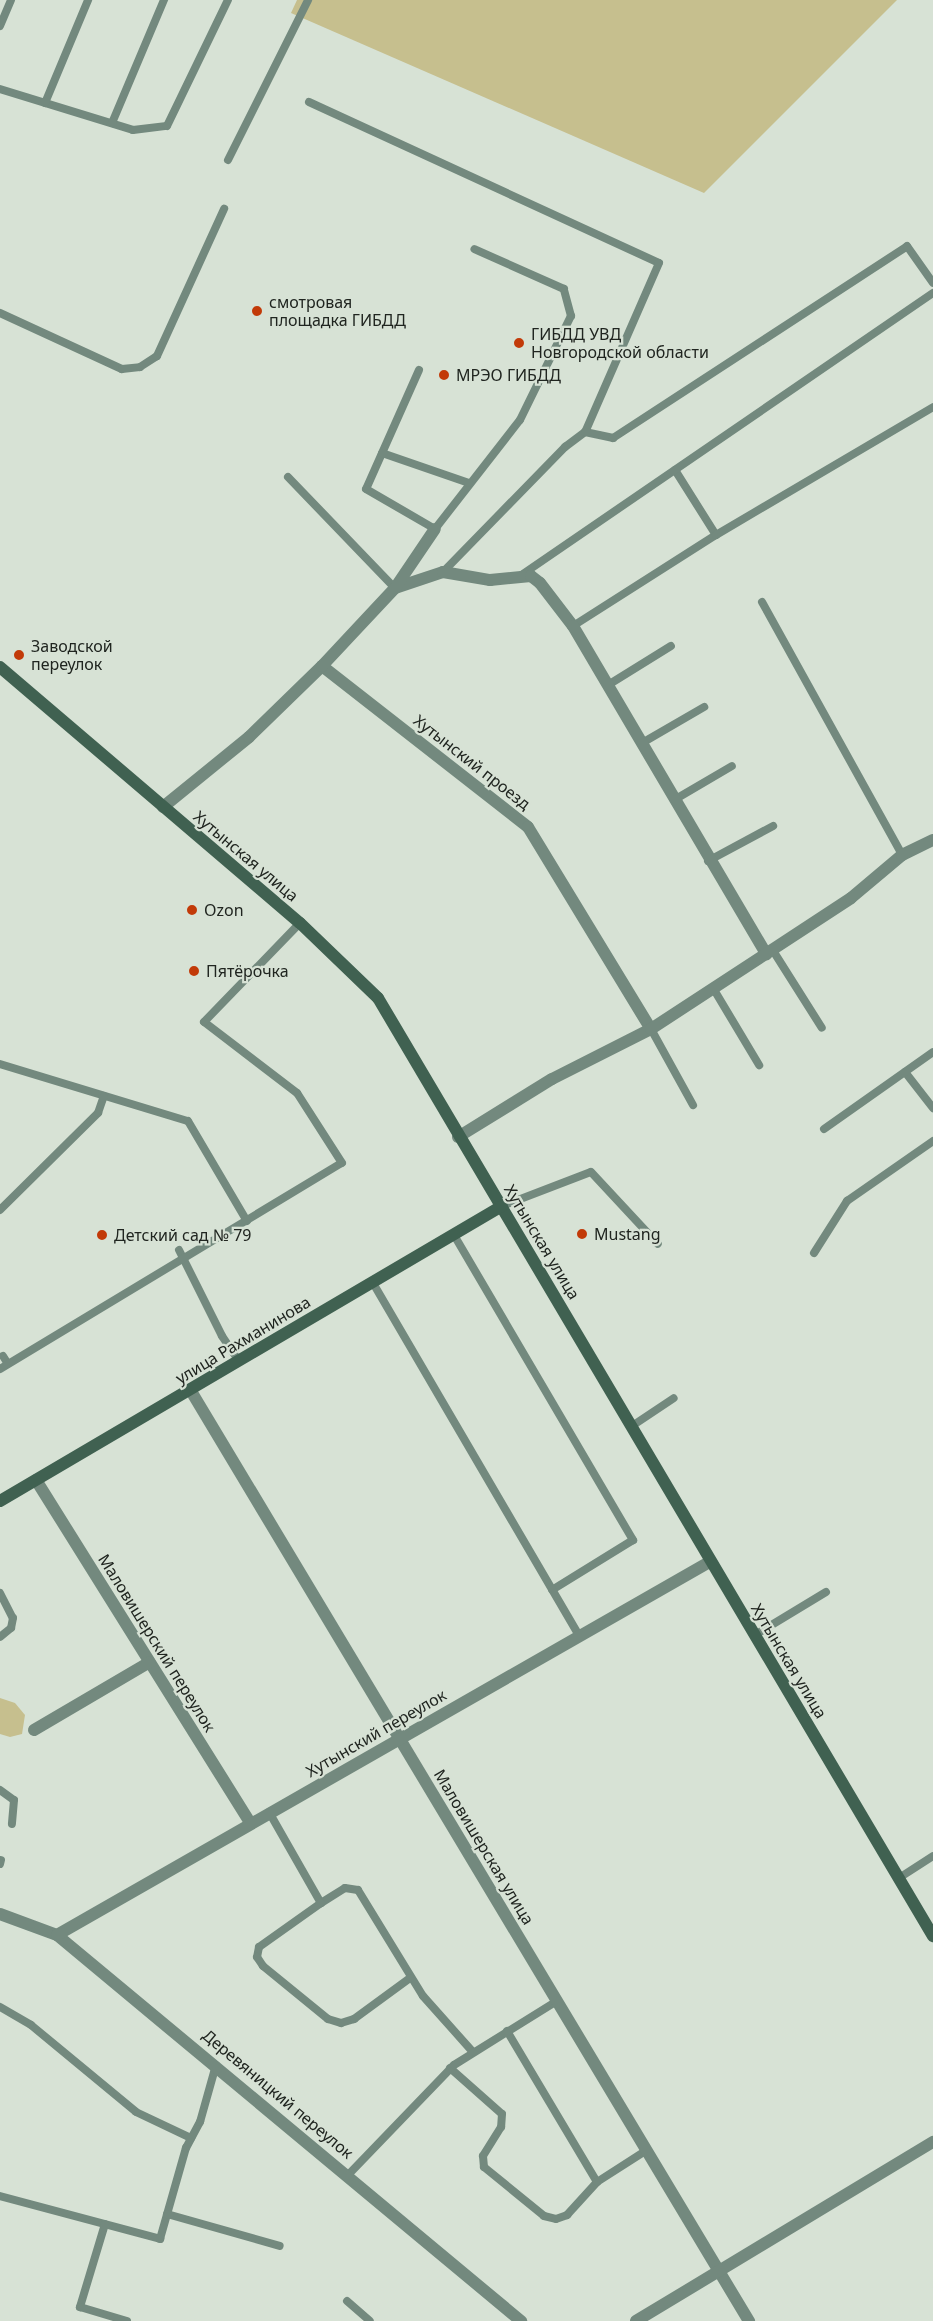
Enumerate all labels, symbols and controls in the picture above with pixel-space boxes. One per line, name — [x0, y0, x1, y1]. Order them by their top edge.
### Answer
place label: смотровая площадка ГИБДД — [269, 292, 406, 330]
marker: смотровая площадка ГИБДД — [250, 304, 264, 318]
place label: ГИБДД УВД Новгородской области — [531, 324, 709, 362]
marker: ГИБДД УВД Новгородской области — [512, 336, 526, 350]
place label: МРЭО ГИБДД — [456, 365, 561, 385]
marker: МРЭО ГИБДД — [437, 368, 451, 382]
place label: Заводской переулок — [31, 636, 113, 674]
marker: Заводской переулок — [12, 648, 26, 662]
street label: Хутынский проезд — [410, 711, 534, 813]
street label: Хутынская улица — [190, 807, 302, 905]
place label: Ozon — [204, 900, 244, 920]
marker: Ozon — [185, 903, 199, 917]
place label: Пятёрочка — [206, 961, 289, 981]
marker: Пятёрочка — [187, 964, 201, 978]
street label: Хутынская улица — [500, 1181, 584, 1303]
place label: Mustang — [594, 1224, 661, 1244]
place label: Детский сад № 79 — [114, 1225, 251, 1245]
marker: Mustang — [575, 1227, 589, 1241]
marker: Детский сад № 79 — [95, 1228, 109, 1242]
street label: улица Рахманинова — [172, 1292, 314, 1388]
street label: Маловишерский переулок — [94, 1551, 220, 1735]
street label: Хутынская улица — [747, 1600, 831, 1722]
street label: Хутынский переулок — [303, 1685, 449, 1781]
street label: Маловишерская улица — [430, 1766, 538, 1928]
street label: Деревяницкий переулок — [199, 2025, 357, 2163]

